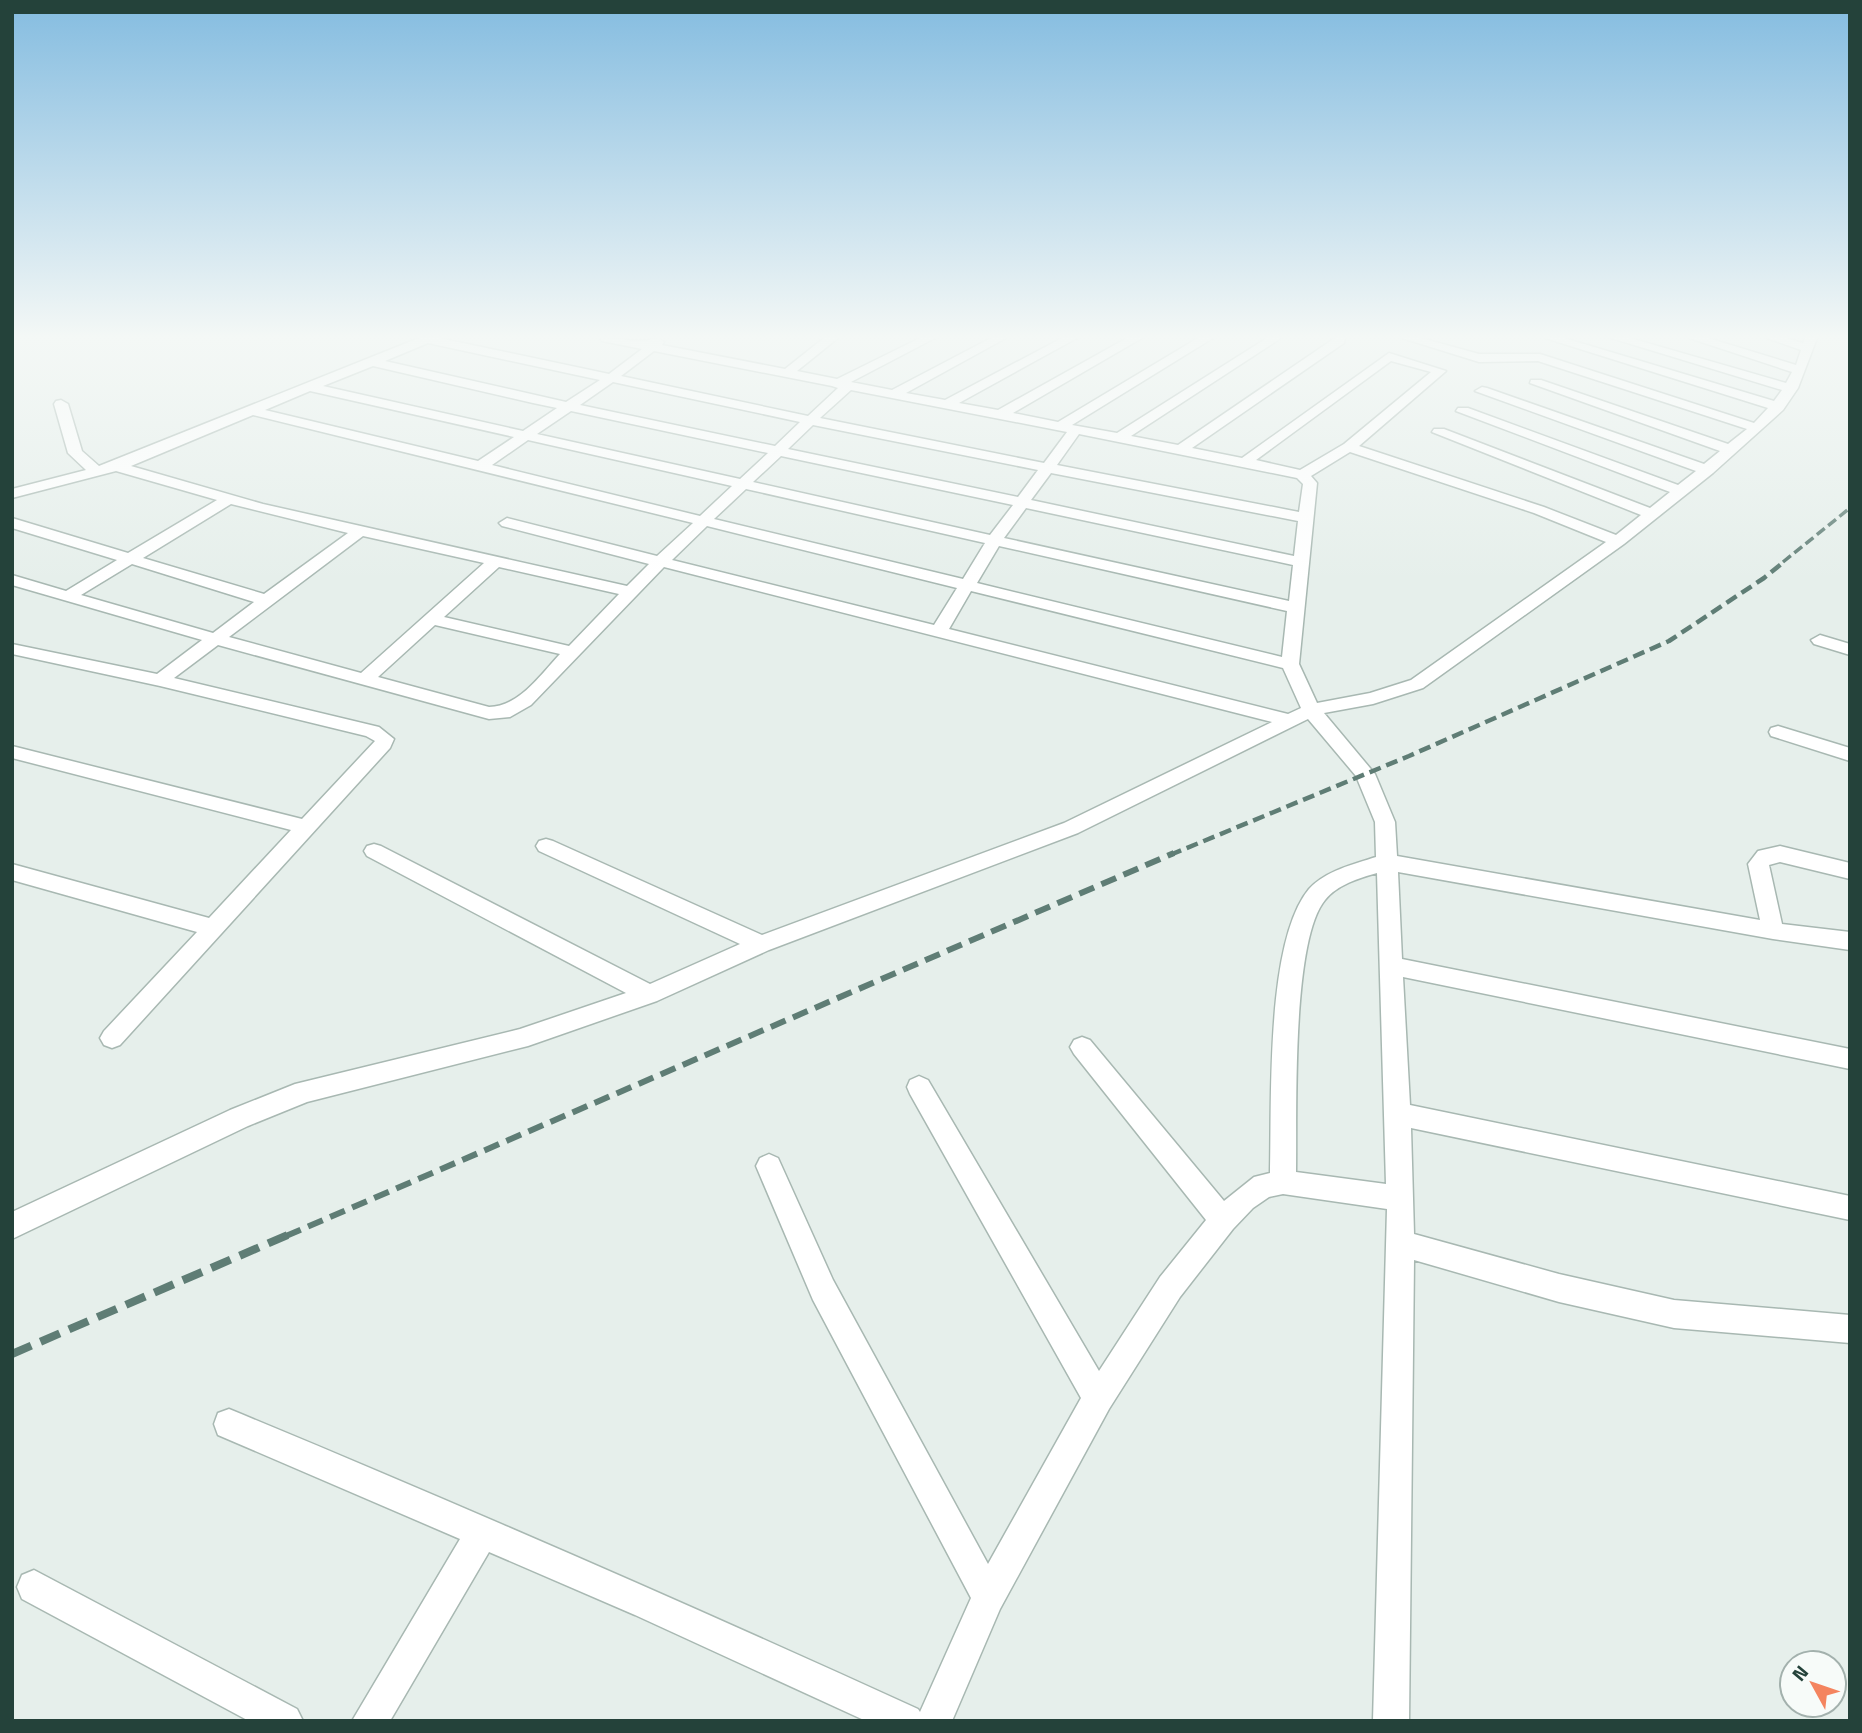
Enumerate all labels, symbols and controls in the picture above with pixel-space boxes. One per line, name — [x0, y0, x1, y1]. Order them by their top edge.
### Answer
north arrow — [1778, 1649, 1848, 1719]
text: N — [1784, 1658, 1815, 1687]

